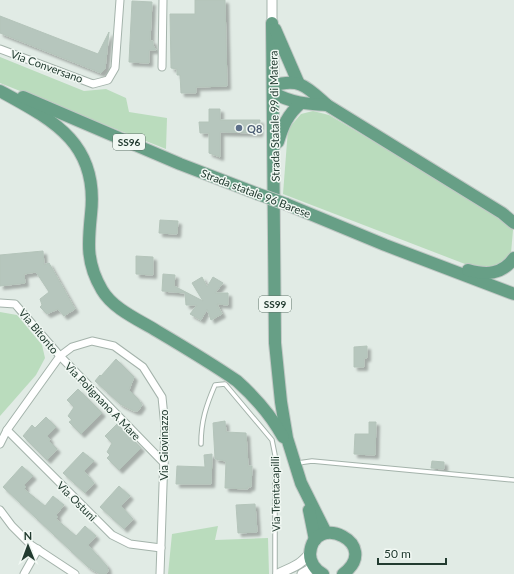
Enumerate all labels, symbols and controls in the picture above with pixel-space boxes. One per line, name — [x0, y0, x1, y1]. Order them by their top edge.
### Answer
street label: Via Conversano — [9, 47, 85, 85]
street label: Strada Statale 99 di Matera — [266, 50, 282, 182]
place label: Q8 — [247, 122, 262, 135]
marker: Q8 — [234, 123, 244, 133]
road number: SS96 — [113, 134, 145, 150]
street label: Strada statale 96 Barese — [199, 166, 313, 220]
road number: SS99 — [259, 296, 291, 312]
street label: Via Bitonto — [17, 306, 61, 356]
street label: Via Polignano A Mare — [62, 359, 144, 443]
street label: Via Giovinazzo — [157, 409, 170, 481]
street label: Via Trentacapilli — [268, 456, 282, 532]
street label: Via Ostuni — [54, 478, 100, 524]
north arrow — [8, 526, 48, 566]
text: N — [23, 529, 32, 542]
scale bar — [378, 540, 446, 566]
text: 50 m — [384, 546, 411, 561]

